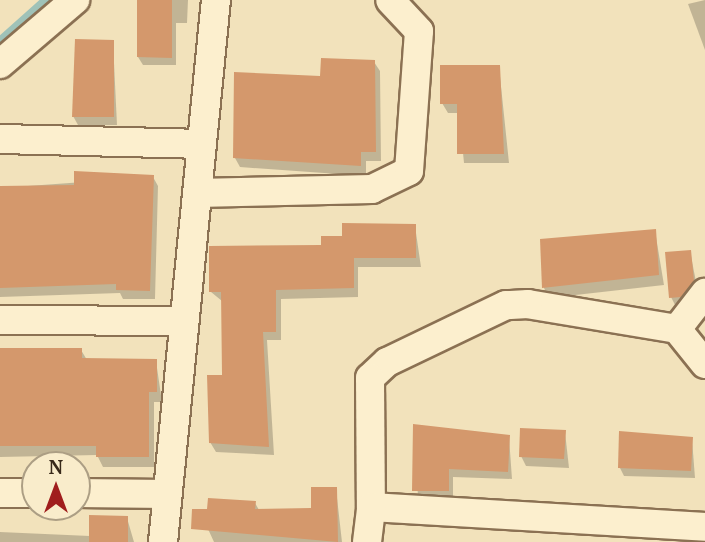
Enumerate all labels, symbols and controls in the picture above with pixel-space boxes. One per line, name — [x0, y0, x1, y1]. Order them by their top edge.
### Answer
north arrow — [21, 451, 91, 521]
text: N — [49, 454, 63, 479]

